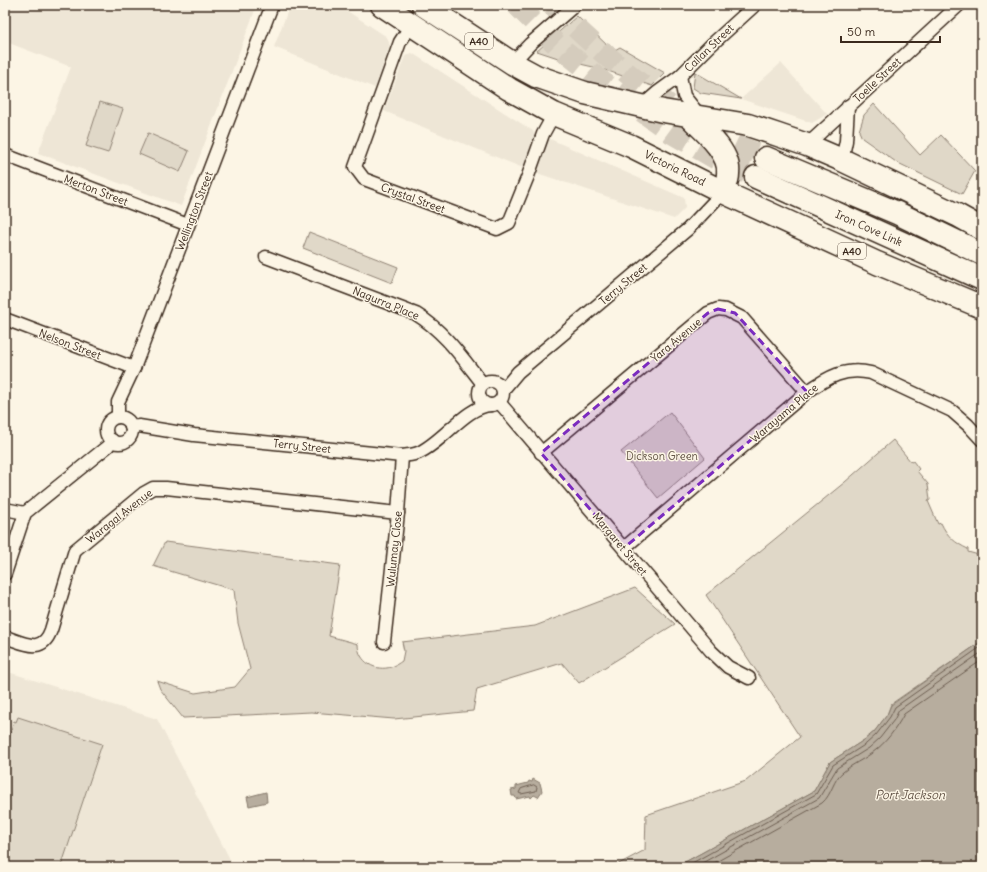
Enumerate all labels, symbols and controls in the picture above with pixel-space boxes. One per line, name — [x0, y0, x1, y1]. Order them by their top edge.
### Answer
scale bar — [841, 18, 940, 44]
street label: Callan Street — [681, 21, 737, 75]
text: 50 m — [847, 24, 876, 39]
road number: A40 — [465, 33, 493, 49]
street label: Toelle Street — [850, 54, 904, 106]
street label: Victoria Road — [642, 147, 708, 189]
street label: Wellington Street — [172, 169, 216, 253]
street label: Merton Street — [62, 171, 130, 209]
street label: Crystal Street — [379, 180, 447, 216]
street label: Iron Cove Link — [833, 207, 905, 249]
road number: A40 — [838, 243, 866, 259]
street label: Terry Street — [596, 260, 650, 308]
street label: Nagurra Place — [351, 283, 421, 323]
street label: Yara Avenue — [648, 315, 704, 365]
street label: Nelson Street — [37, 326, 103, 362]
street label: Warayama Place — [747, 381, 821, 445]
street label: Terry Street — [272, 436, 332, 456]
park label: Dickson Green — [626, 449, 698, 463]
street label: Waragal Avenue — [83, 486, 155, 546]
street label: Wulumay Close — [383, 510, 405, 588]
street label: Margaret Street — [590, 510, 651, 578]
water label: Port Jackson — [875, 787, 946, 802]

